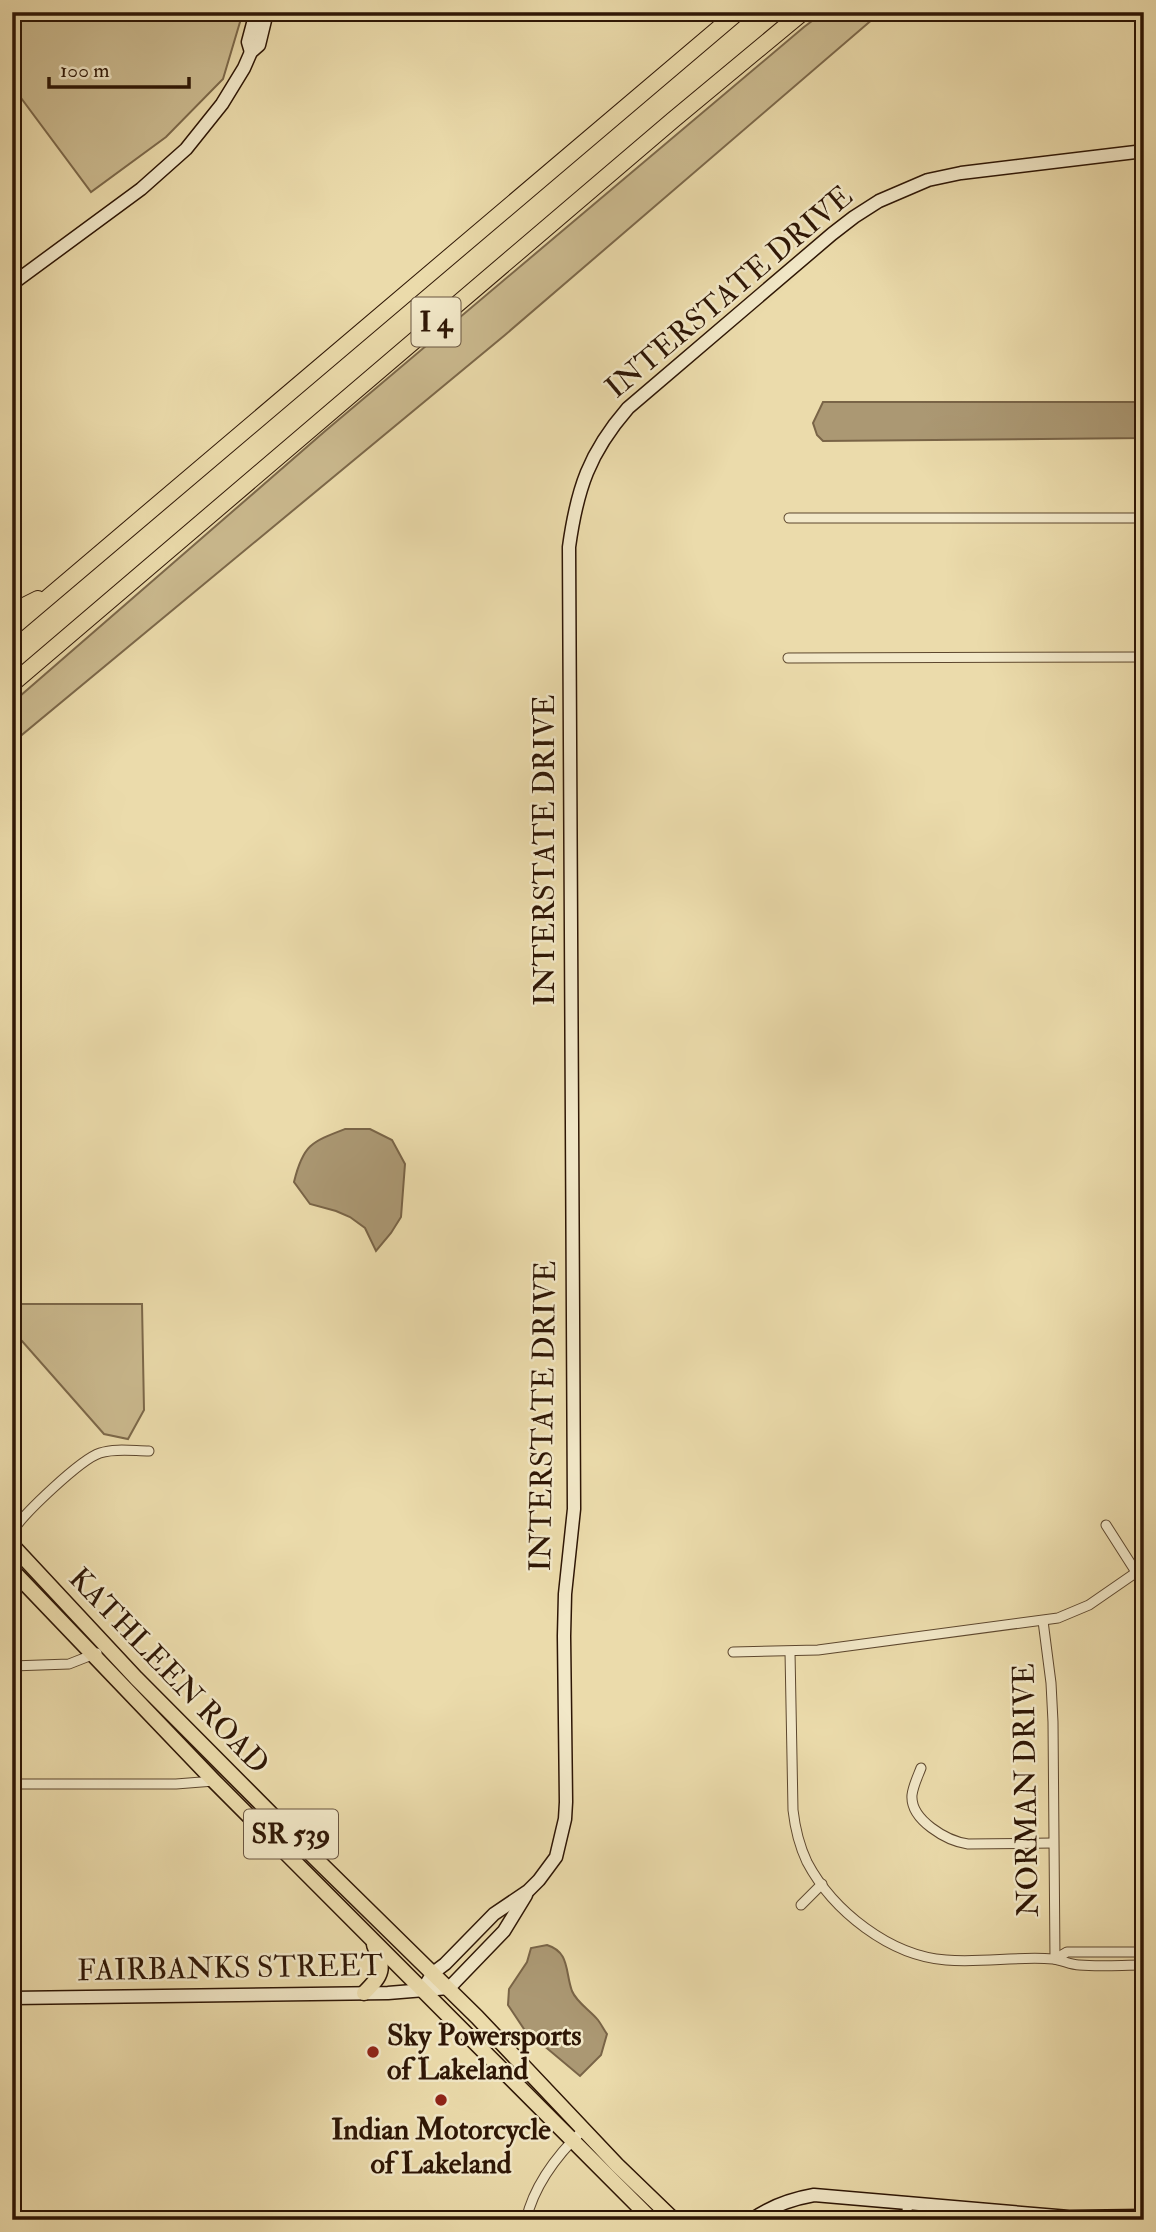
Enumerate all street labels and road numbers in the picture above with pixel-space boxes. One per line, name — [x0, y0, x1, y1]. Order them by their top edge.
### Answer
street label: INTERSTATE DRIVE — [598, 178, 860, 406]
road number: I 4 — [412, 298, 460, 346]
street label: INTERSTATE DRIVE — [526, 694, 563, 1006]
street label: INTERSTATE DRIVE — [522, 1260, 564, 1572]
street label: KATHLEEN ROAD — [61, 1560, 277, 1782]
street label: NORMAN DRIVE — [1005, 1663, 1047, 1917]
road number: SR 539 — [244, 1810, 338, 1858]
street label: FAIRBANKS STREET — [77, 1947, 383, 1989]

